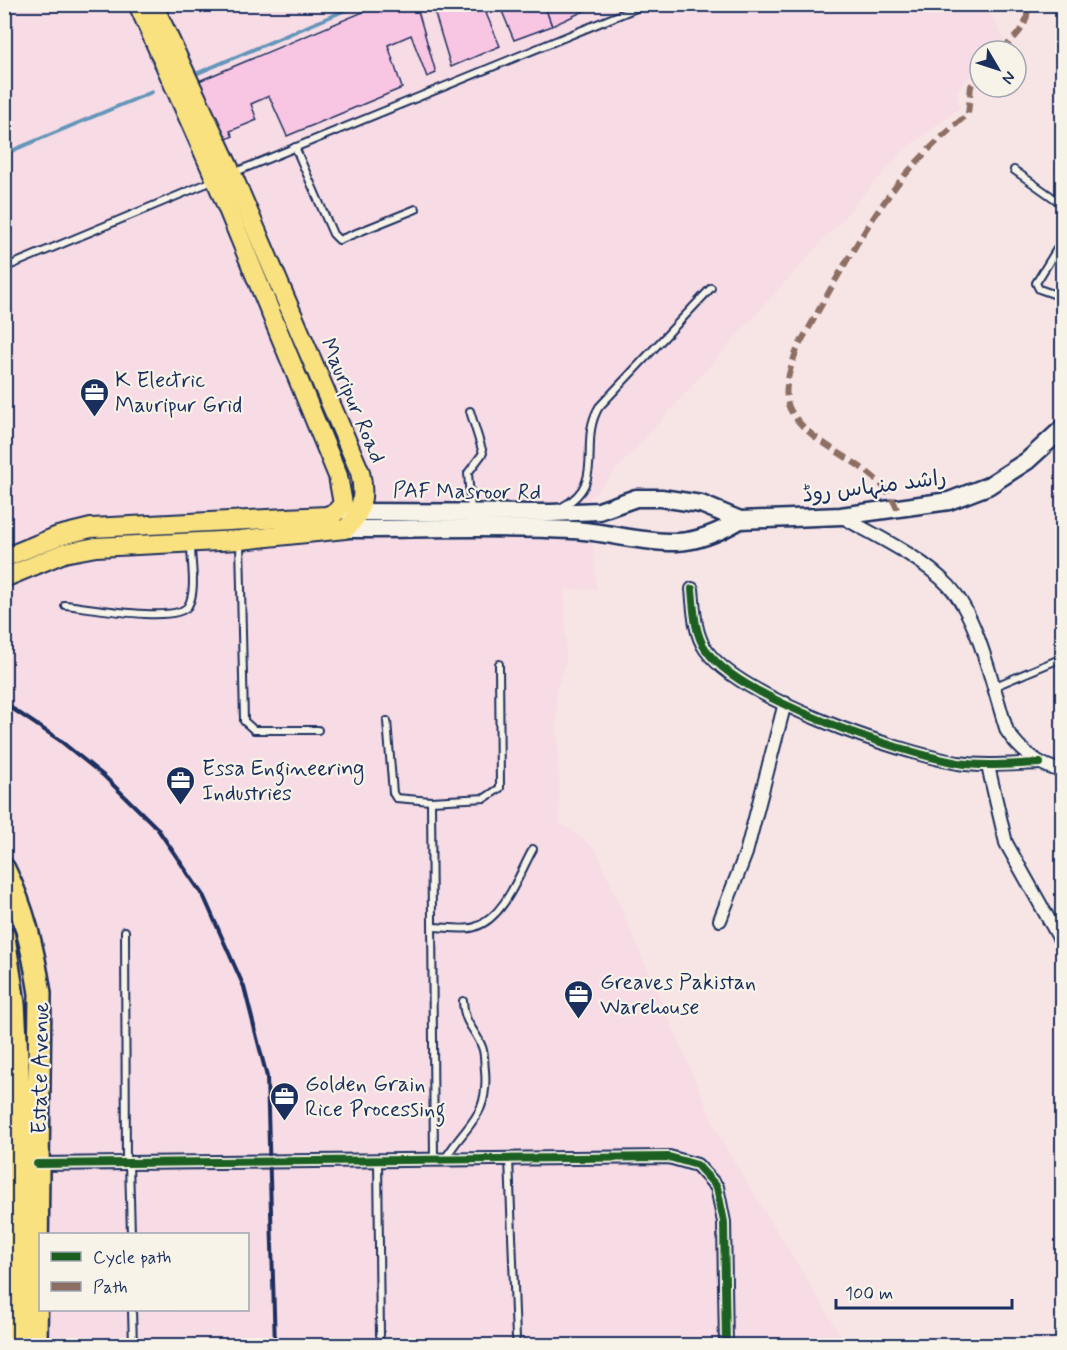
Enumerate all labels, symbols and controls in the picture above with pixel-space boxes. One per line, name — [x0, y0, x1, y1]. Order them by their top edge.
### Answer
north arrow — [968, 39, 1028, 99]
text: N — [997, 67, 1020, 88]
street label: Mauripur Road — [313, 334, 391, 468]
place label: K Electric Mauripur Grid — [115, 367, 242, 420]
office icon: K Electric Mauripur Grid — [78, 376, 110, 418]
street label: راشد منہاس روڈ — [800, 464, 948, 510]
street label: PAF Masroor Rd — [393, 477, 541, 507]
place label: Essa Engineering Industries — [202, 755, 364, 808]
office icon: Essa Engineering Industries — [165, 764, 197, 806]
place label: Greaves Pakistan Warehouse — [600, 969, 756, 1022]
office icon: Greaves Pakistan Warehouse — [563, 978, 595, 1020]
street label: Estate Avenue — [26, 1002, 56, 1134]
place label: Golden Grain Rice Processing — [305, 1071, 446, 1127]
office icon: Golden Grain Rice Processing — [268, 1080, 300, 1122]
legend — [39, 1233, 249, 1311]
text: Cycle path — [93, 1246, 171, 1270]
scale bar — [836, 1272, 1012, 1310]
text: Path — [93, 1276, 128, 1300]
text: 100 m — [845, 1282, 893, 1306]

